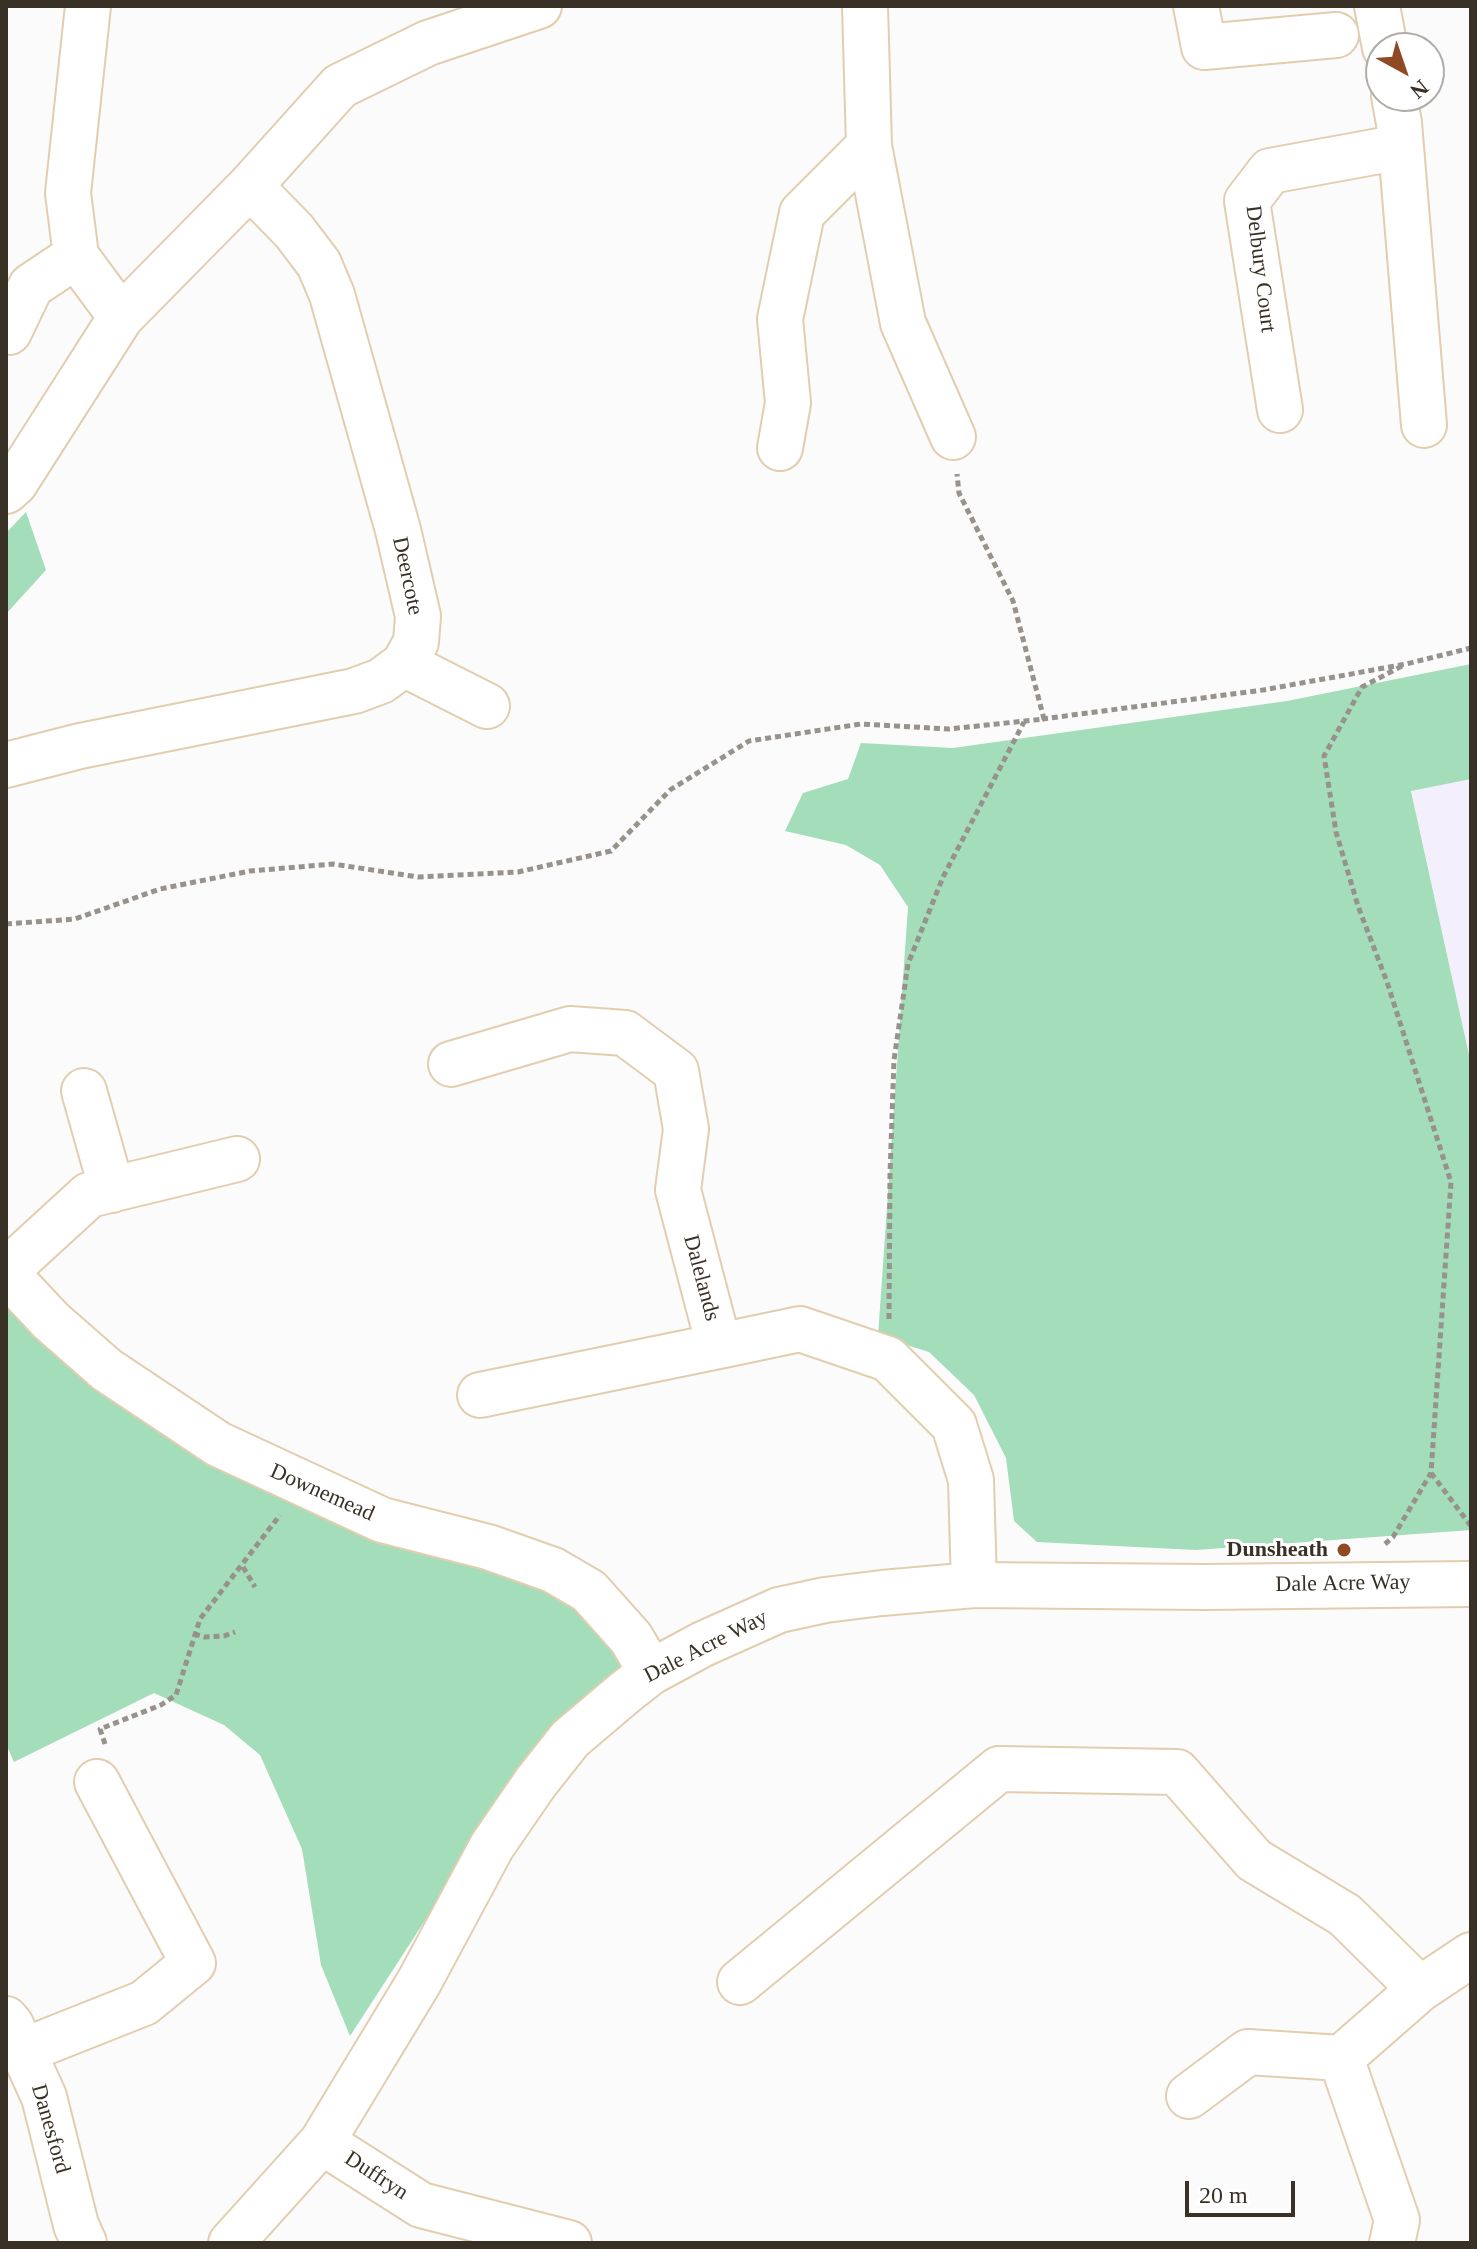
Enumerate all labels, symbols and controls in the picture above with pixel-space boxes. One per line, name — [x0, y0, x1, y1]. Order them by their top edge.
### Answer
north arrow — [1365, 32, 1445, 112]
text: N — [1405, 75, 1434, 104]
street label: Delbury Court — [1239, 204, 1281, 334]
street label: Deercote — [386, 534, 428, 618]
street label: Dalelands — [677, 1232, 725, 1324]
street label: Downemead — [266, 1458, 378, 1528]
place label: Dunsheath — [1227, 1537, 1328, 1563]
marker: Dunsheath — [1335, 1541, 1353, 1559]
street label: Dale Acre Way — [1275, 1570, 1411, 1598]
street label: Dale Acre Way — [640, 1605, 772, 1689]
street label: Danesford — [25, 2081, 75, 2177]
street label: Duffryn — [339, 2146, 413, 2206]
scale bar — [1189, 2165, 1299, 2215]
text: 20 m — [1199, 2182, 1248, 2208]

